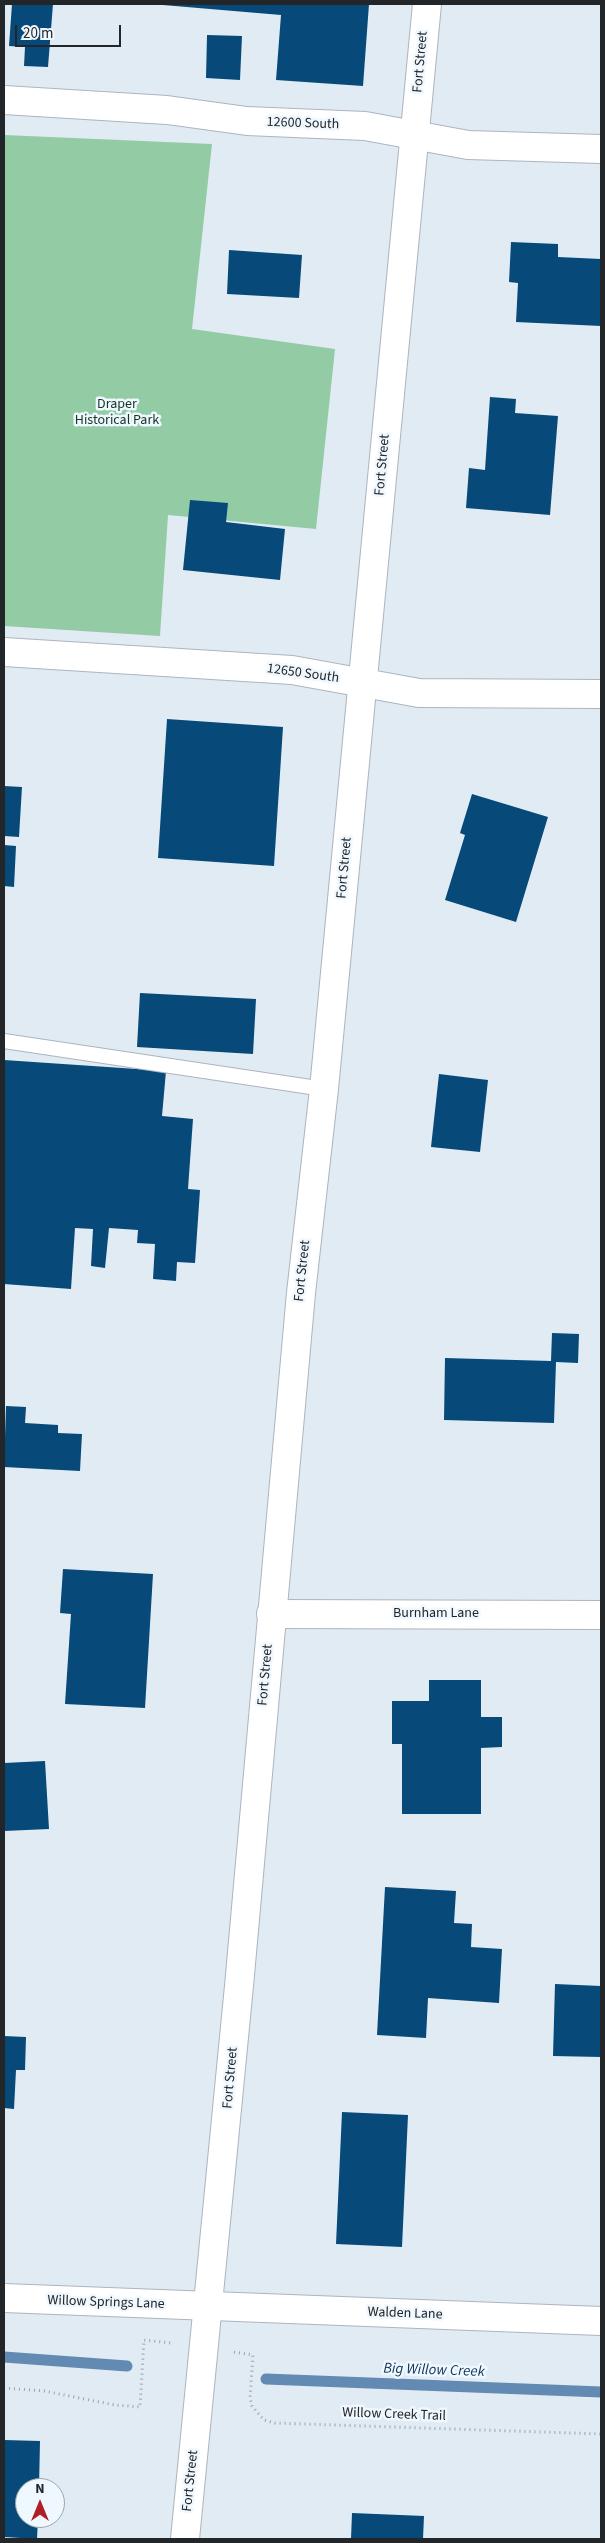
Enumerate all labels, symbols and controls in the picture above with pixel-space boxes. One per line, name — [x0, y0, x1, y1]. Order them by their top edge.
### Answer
scale bar — [18, 15, 124, 47]
text: 20 m — [23, 23, 53, 44]
street label: Fort Street — [410, 30, 432, 94]
street label: 12600 South — [266, 114, 340, 134]
park label: Draper Historical Park — [75, 397, 159, 430]
street label: Fort Street — [372, 433, 394, 497]
street label: 12650 South — [266, 661, 340, 687]
street label: Fort Street — [334, 836, 356, 900]
street label: Fort Street — [291, 1239, 315, 1303]
street label: Burnham Lane — [393, 1606, 479, 1622]
street label: Fort Street — [255, 1643, 277, 1707]
street label: Fort Street — [220, 2046, 242, 2110]
street label: Willow Springs Lane — [47, 2293, 165, 2313]
street label: Walden Lane — [367, 2304, 443, 2324]
water label: Big Willow Creek — [383, 2360, 485, 2382]
street label: Willow Creek Trail — [342, 2405, 446, 2425]
street label: Fort Street — [179, 2449, 203, 2513]
north arrow — [15, 2478, 65, 2528]
text: N — [35, 2479, 45, 2499]

